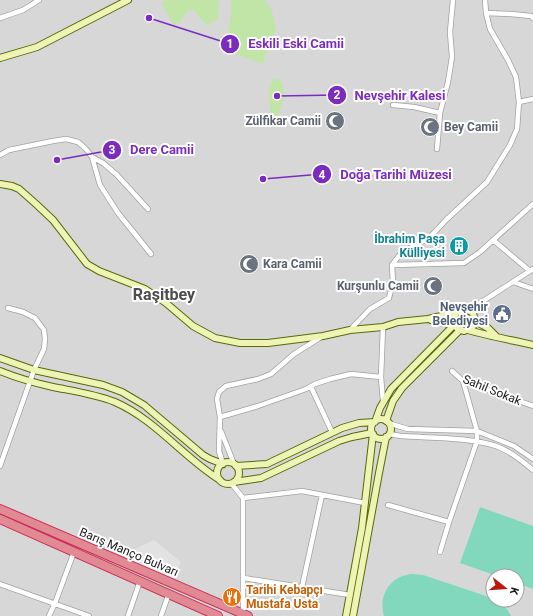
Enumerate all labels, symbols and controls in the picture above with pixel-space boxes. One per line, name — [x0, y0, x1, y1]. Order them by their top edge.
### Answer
callout: Eskili Eski Camii — [220, 31, 352, 56]
text: Eskili Eski Camii — [248, 36, 344, 51]
text: 1 — [227, 37, 233, 51]
callout: Nevşehir Kalesi — [327, 83, 454, 108]
text: 2 — [334, 88, 341, 102]
text: Nevşehir Kalesi — [355, 88, 445, 103]
mosque icon: Zülfikar Camii — [324, 110, 346, 132]
place label: Zülfikar Camii — [245, 114, 321, 128]
mosque icon: Bey Camii — [419, 116, 441, 138]
place label: Bey Camii — [444, 120, 498, 134]
callout: Dere Camii — [102, 137, 202, 162]
text: Dere Camii — [130, 142, 194, 157]
text: 3 — [109, 143, 116, 157]
callout: Doğa Tarihi Müzesi — [312, 162, 460, 187]
text: Doğa Tarihi Müzesi — [340, 167, 452, 182]
text: 4 — [319, 168, 326, 182]
place label: İbrahim Paşa Külliyesi — [374, 231, 446, 260]
building icon: İbrahim Paşa Külliyesi — [448, 235, 470, 257]
mosque icon: Kara Camii — [238, 253, 260, 275]
place label: Kara Camii — [263, 257, 322, 271]
mosque icon: Kurşunlu Camii — [422, 275, 444, 297]
place label: Kurşunlu Camii — [337, 279, 419, 293]
district label: Raşitbey — [133, 285, 196, 304]
place label: Nevşehir Belediyesi — [432, 300, 489, 328]
public building icon: Nevşehir Belediyesi — [491, 303, 513, 325]
street label: Sahil Sokak — [461, 372, 524, 408]
street label: Barış Manço Bulvarı — [77, 525, 181, 579]
north arrow — [485, 568, 525, 608]
place label: Tarihi Kebapçı Mustafa Usta — [246, 583, 323, 611]
restaurant icon: Tarihi Kebapçı Mustafa Usta — [221, 586, 243, 608]
text: K — [507, 586, 521, 597]

